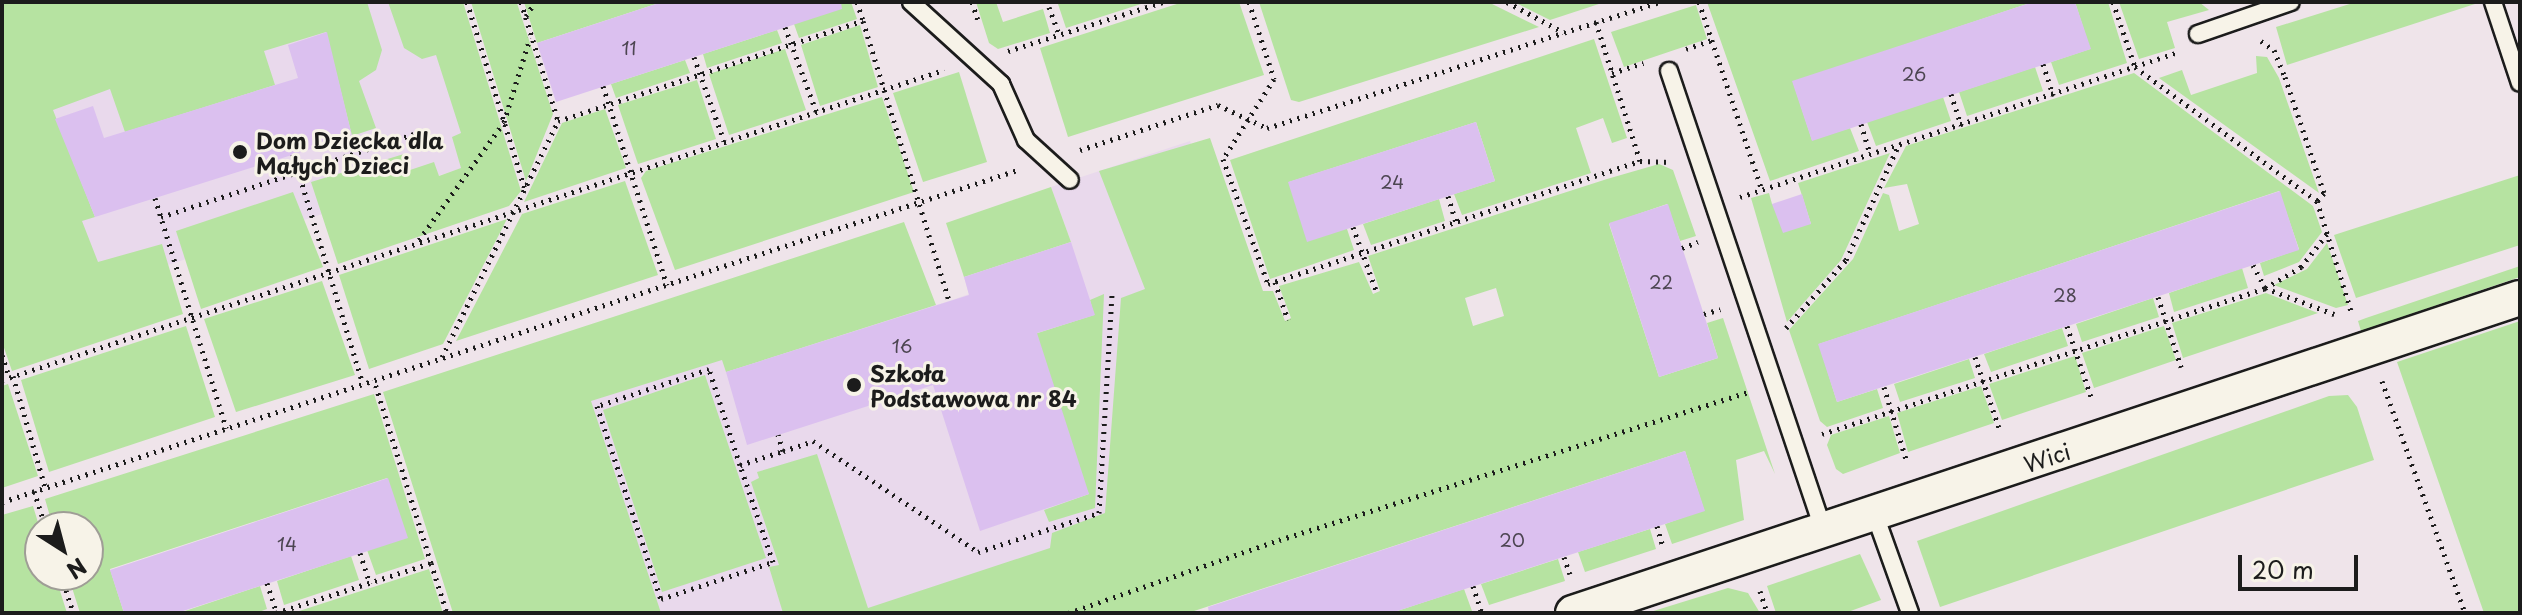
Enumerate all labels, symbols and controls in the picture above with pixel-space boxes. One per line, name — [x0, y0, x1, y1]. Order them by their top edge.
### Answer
house number: 11 — [621, 37, 637, 59]
house number: 26 — [1902, 63, 1926, 85]
place label: Dom Dziecka dla Małych Dzieci — [256, 126, 446, 178]
marker: Dom Dziecka dla Małych Dzieci — [231, 143, 249, 161]
house number: 24 — [1380, 171, 1404, 193]
house number: 22 — [1649, 271, 1673, 293]
house number: 28 — [2053, 284, 2077, 306]
house number: 16 — [892, 335, 912, 357]
place label: Szkoła Podstawowa nr 84 — [870, 359, 1077, 410]
marker: Szkoła Podstawowa nr 84 — [845, 376, 863, 394]
street label: Wici — [2020, 437, 2074, 477]
north arrow — [24, 511, 104, 591]
house number: 20 — [1499, 529, 1525, 551]
house number: 14 — [277, 533, 297, 555]
scale bar — [2242, 539, 2362, 589]
text: N — [60, 551, 94, 588]
text: 20 m — [2252, 551, 2314, 587]

